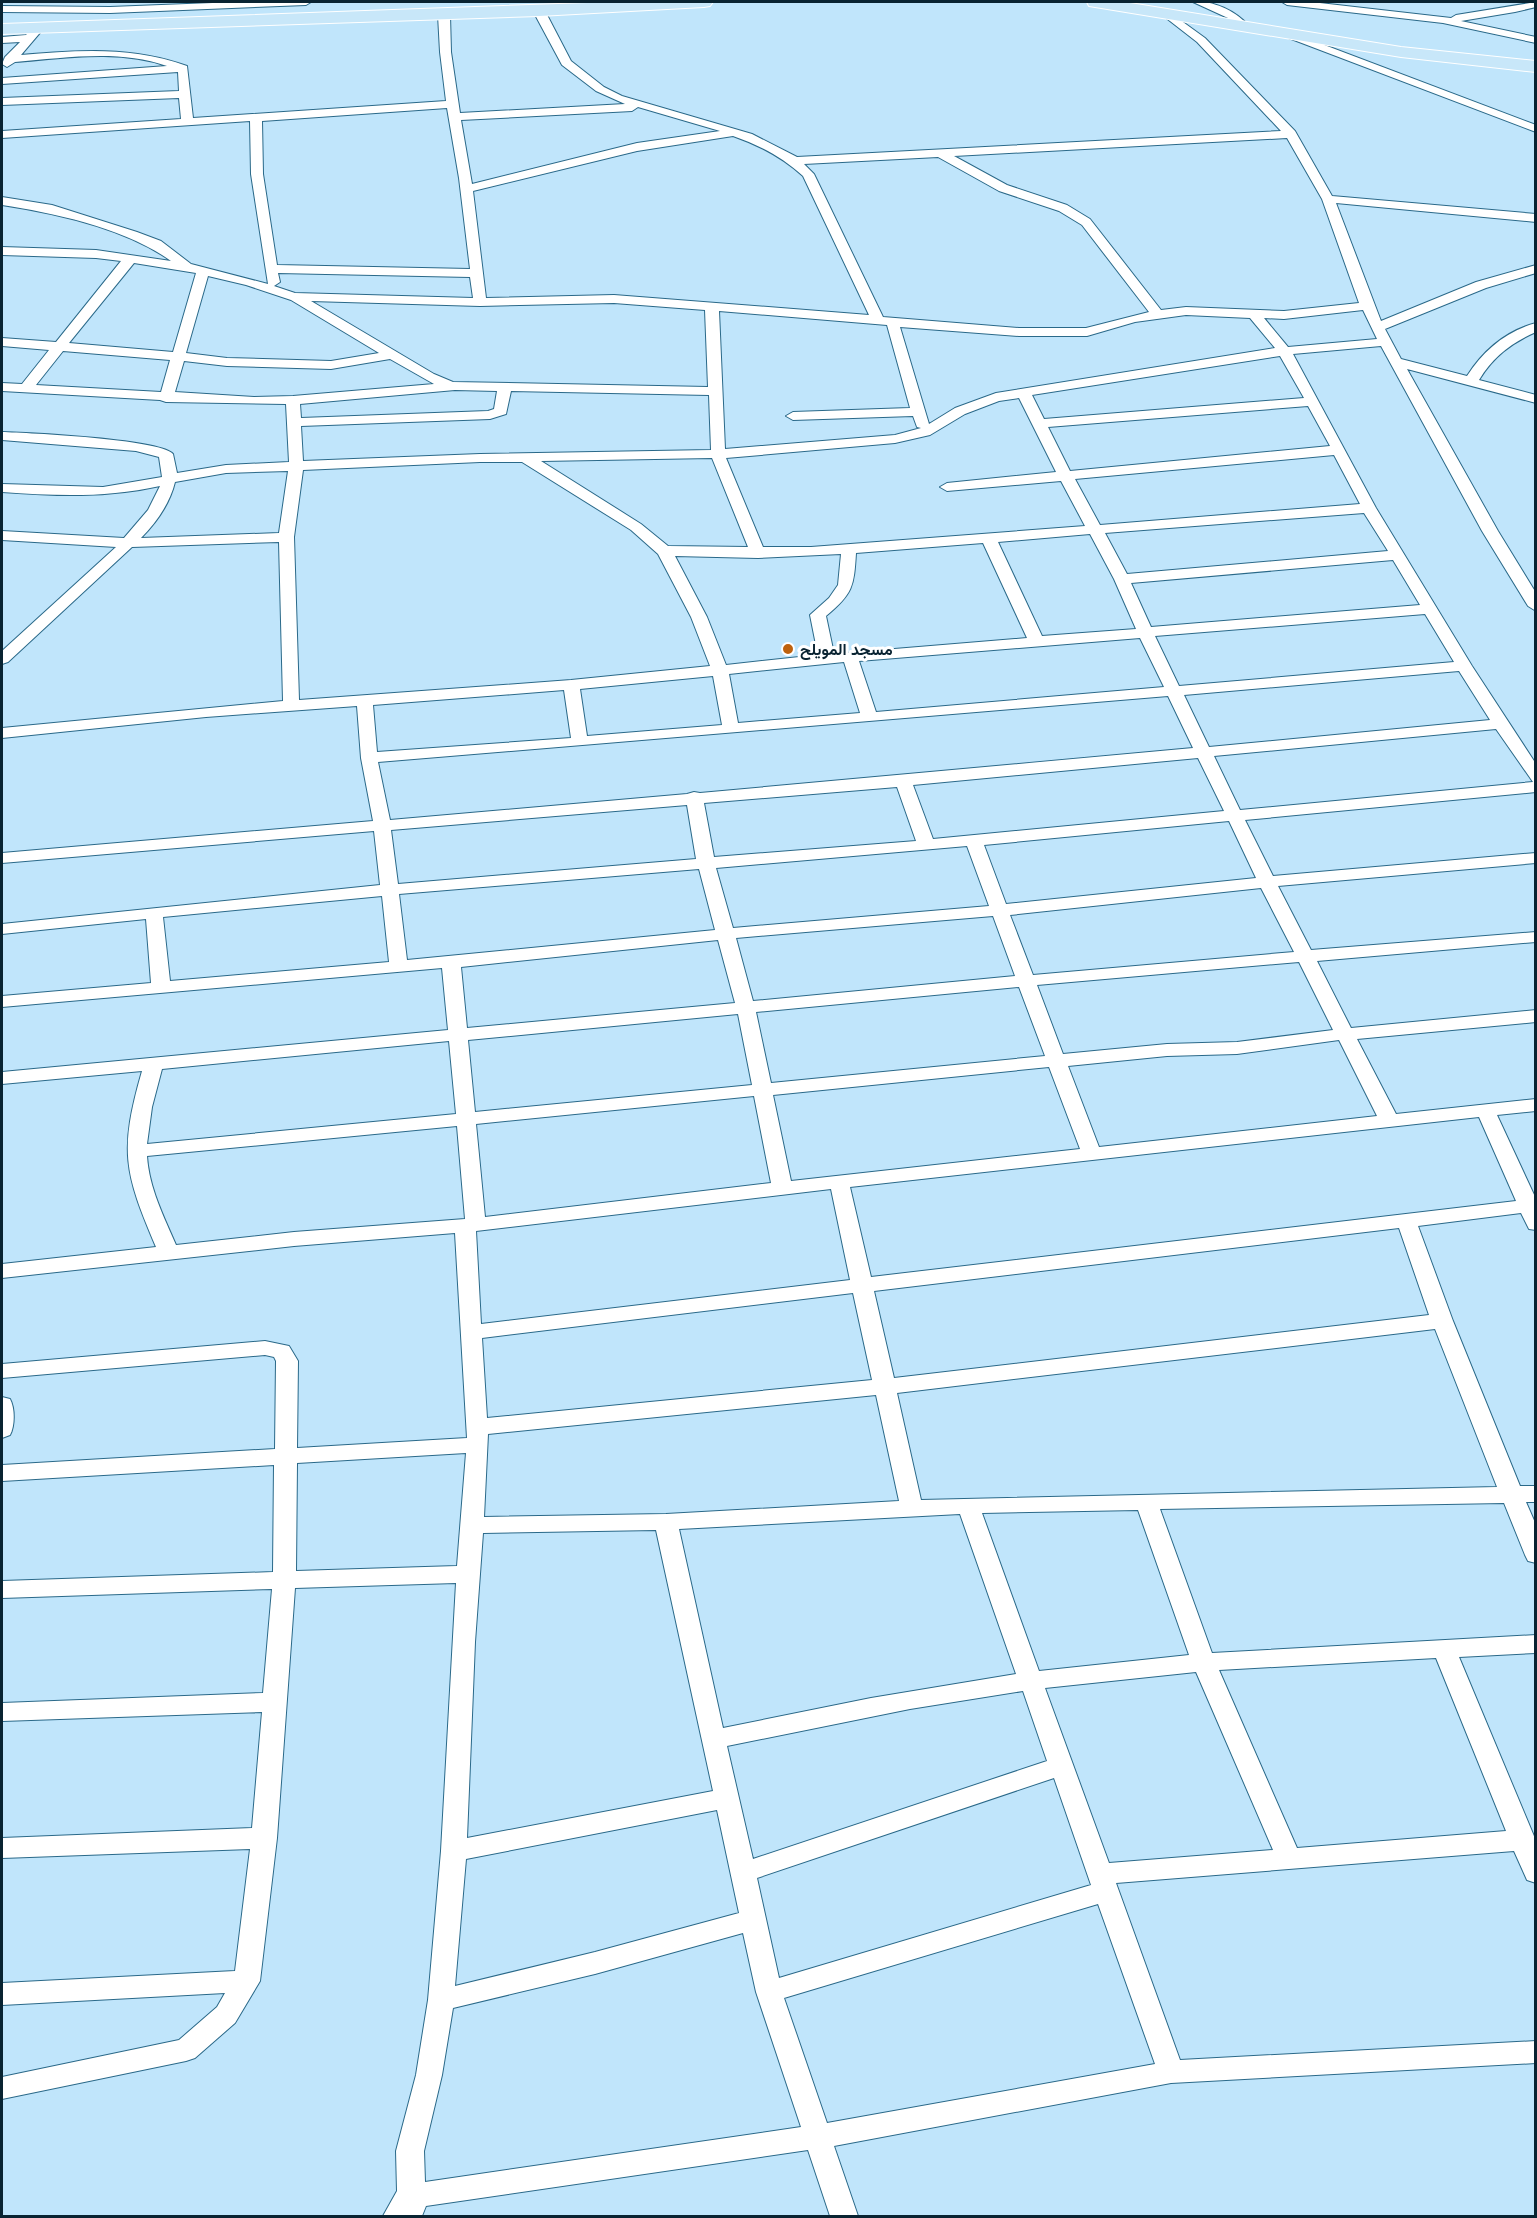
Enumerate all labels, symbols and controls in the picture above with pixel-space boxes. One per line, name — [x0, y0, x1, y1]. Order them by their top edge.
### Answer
place label: مسجد المويلح — [800, 638, 893, 661]
marker: مسجد المويلح — [781, 642, 795, 656]

